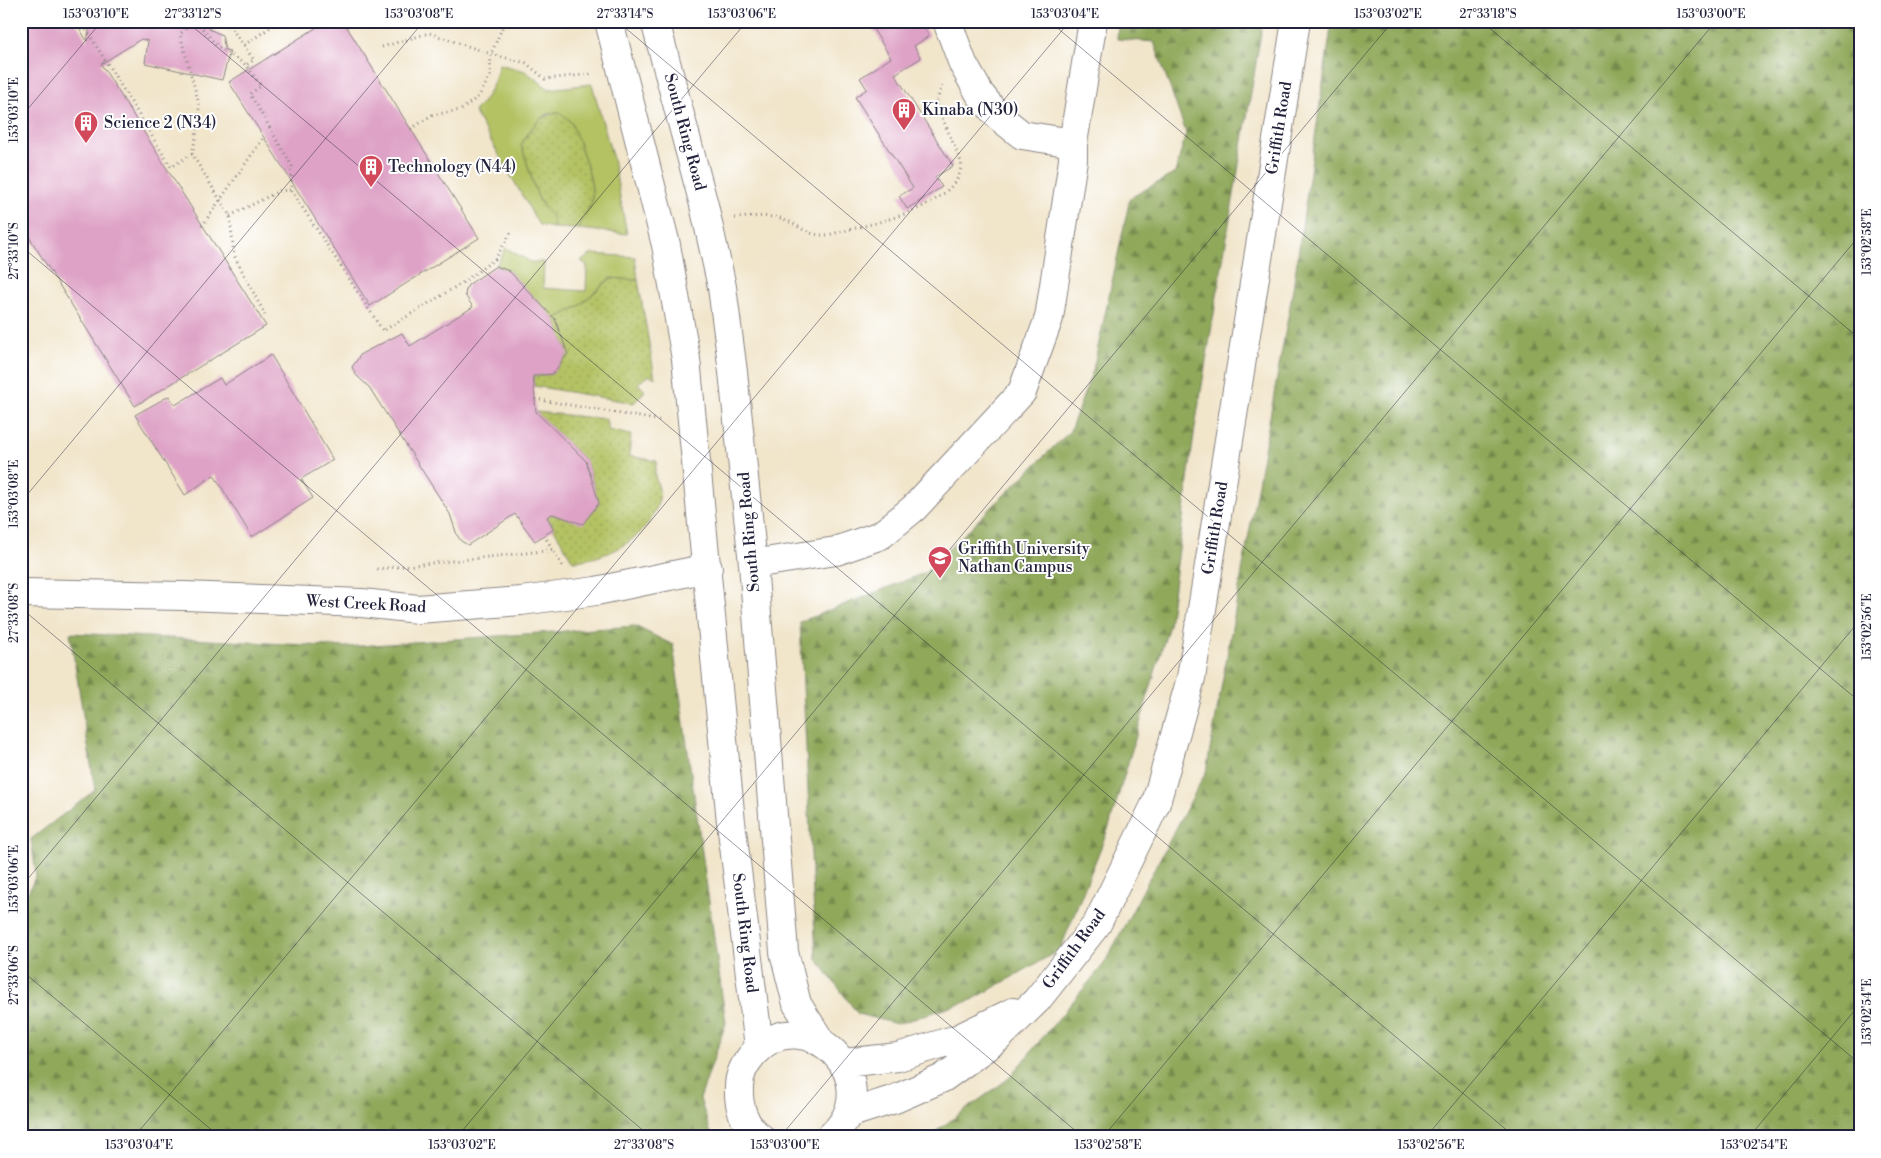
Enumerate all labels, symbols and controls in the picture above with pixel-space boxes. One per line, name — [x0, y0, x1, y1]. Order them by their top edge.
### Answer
text: 153°03'10"E — [63, 7, 129, 22]
text: 27°33'12"S — [164, 7, 222, 22]
text: 153°03'08"E — [385, 7, 453, 22]
text: 27°33'14"S — [597, 7, 653, 22]
text: 153°03'06"E — [708, 7, 776, 22]
text: 153°03'04"E — [1031, 7, 1099, 22]
text: 153°03'02"E — [1354, 7, 1422, 22]
text: 27°33'18"S — [1459, 7, 1517, 22]
text: 153°03'00"E — [1677, 7, 1745, 22]
street label: South Ring Road — [660, 71, 710, 193]
text: 153°03'10"E — [7, 77, 22, 143]
street label: Griffith Road — [1262, 80, 1296, 176]
building icon: Kinaba (N30) — [891, 97, 917, 131]
place label: Kinaba (N30) — [922, 100, 1018, 120]
building icon: Science 2 (N34) — [73, 110, 99, 144]
place label: Science 2 (N34) — [104, 113, 216, 133]
building icon: Technology (N44) — [358, 154, 384, 188]
place label: Technology (N44) — [388, 157, 516, 177]
text: 153°02'58"E — [1860, 208, 1875, 276]
text: 27°33'10"S — [7, 222, 22, 280]
text: 153°03'08"E — [7, 460, 22, 528]
street label: South Ring Road — [734, 471, 764, 593]
street label: Griffith Road — [1198, 480, 1232, 576]
place label: Griffith University Nathan Campus — [958, 539, 1090, 577]
school or university icon: Griffith University Nathan Campus — [927, 545, 953, 579]
text: 27°33'08"S — [7, 583, 22, 643]
street label: West Creek Road — [304, 591, 427, 617]
text: 153°02'56"E — [1860, 594, 1875, 660]
text: 153°03'06"E — [7, 845, 22, 913]
street label: South Ring Road — [728, 872, 762, 994]
street label: Griffith Road — [1038, 905, 1110, 993]
text: 27°33'06"S — [7, 945, 22, 1005]
text: 153°02'54"E — [1860, 978, 1875, 1046]
text: 153°03'04"E — [105, 1138, 173, 1153]
text: 153°03'02"E — [428, 1138, 496, 1153]
text: 27°33'08"S — [614, 1138, 674, 1153]
text: 153°03'00"E — [751, 1138, 819, 1153]
text: 153°02'58"E — [1074, 1138, 1142, 1153]
text: 153°02'56"E — [1398, 1138, 1464, 1153]
text: 153°02'54"E — [1720, 1138, 1788, 1153]

